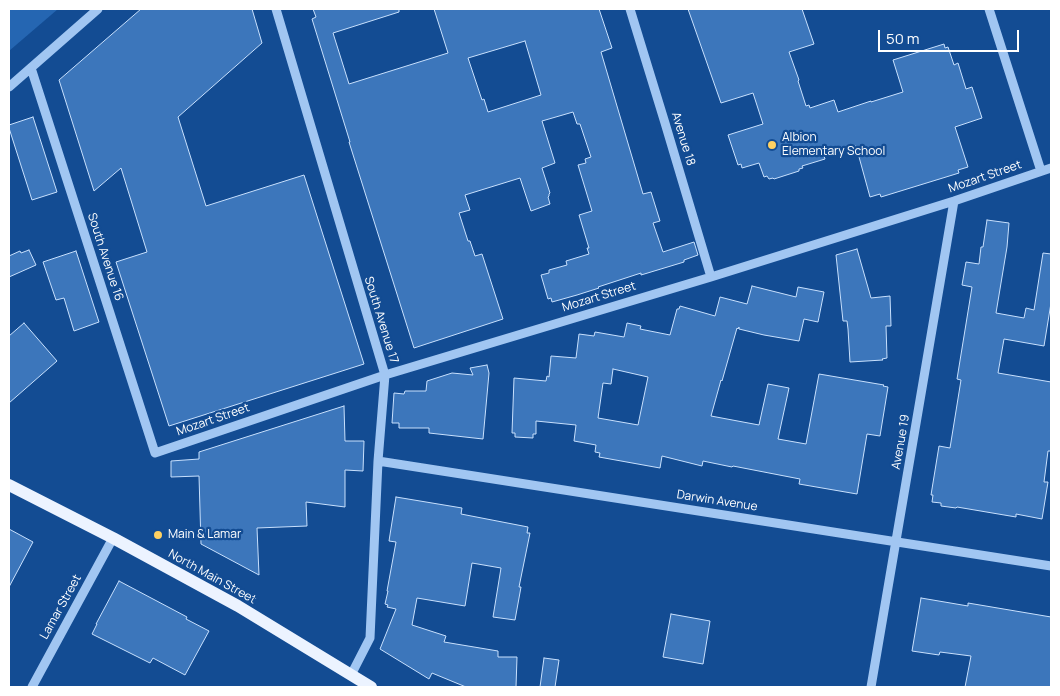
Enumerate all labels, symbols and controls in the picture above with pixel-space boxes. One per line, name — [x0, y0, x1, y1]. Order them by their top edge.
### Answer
scale bar — [880, 20, 1021, 52]
text: 50 m — [886, 28, 920, 49]
street label: Avenue 18 — [668, 111, 698, 167]
place label: Albion Elementary School — [782, 131, 885, 159]
marker: Albion Elementary School — [766, 139, 778, 151]
street label: Mozart Street — [947, 158, 1023, 196]
street label: South Avenue 16 — [84, 211, 126, 303]
street label: South Avenue 17 — [361, 275, 401, 365]
street label: Mozart Street — [560, 279, 638, 315]
street label: Mozart Street — [175, 401, 251, 439]
street label: Avenue 19 — [889, 413, 913, 471]
street label: Darwin Avenue — [676, 488, 758, 514]
place label: Main & Lamar — [168, 528, 241, 542]
marker: Main & Lamar — [152, 529, 164, 541]
street label: North Main Street — [166, 547, 258, 607]
street label: Lamar Street — [37, 572, 85, 642]

